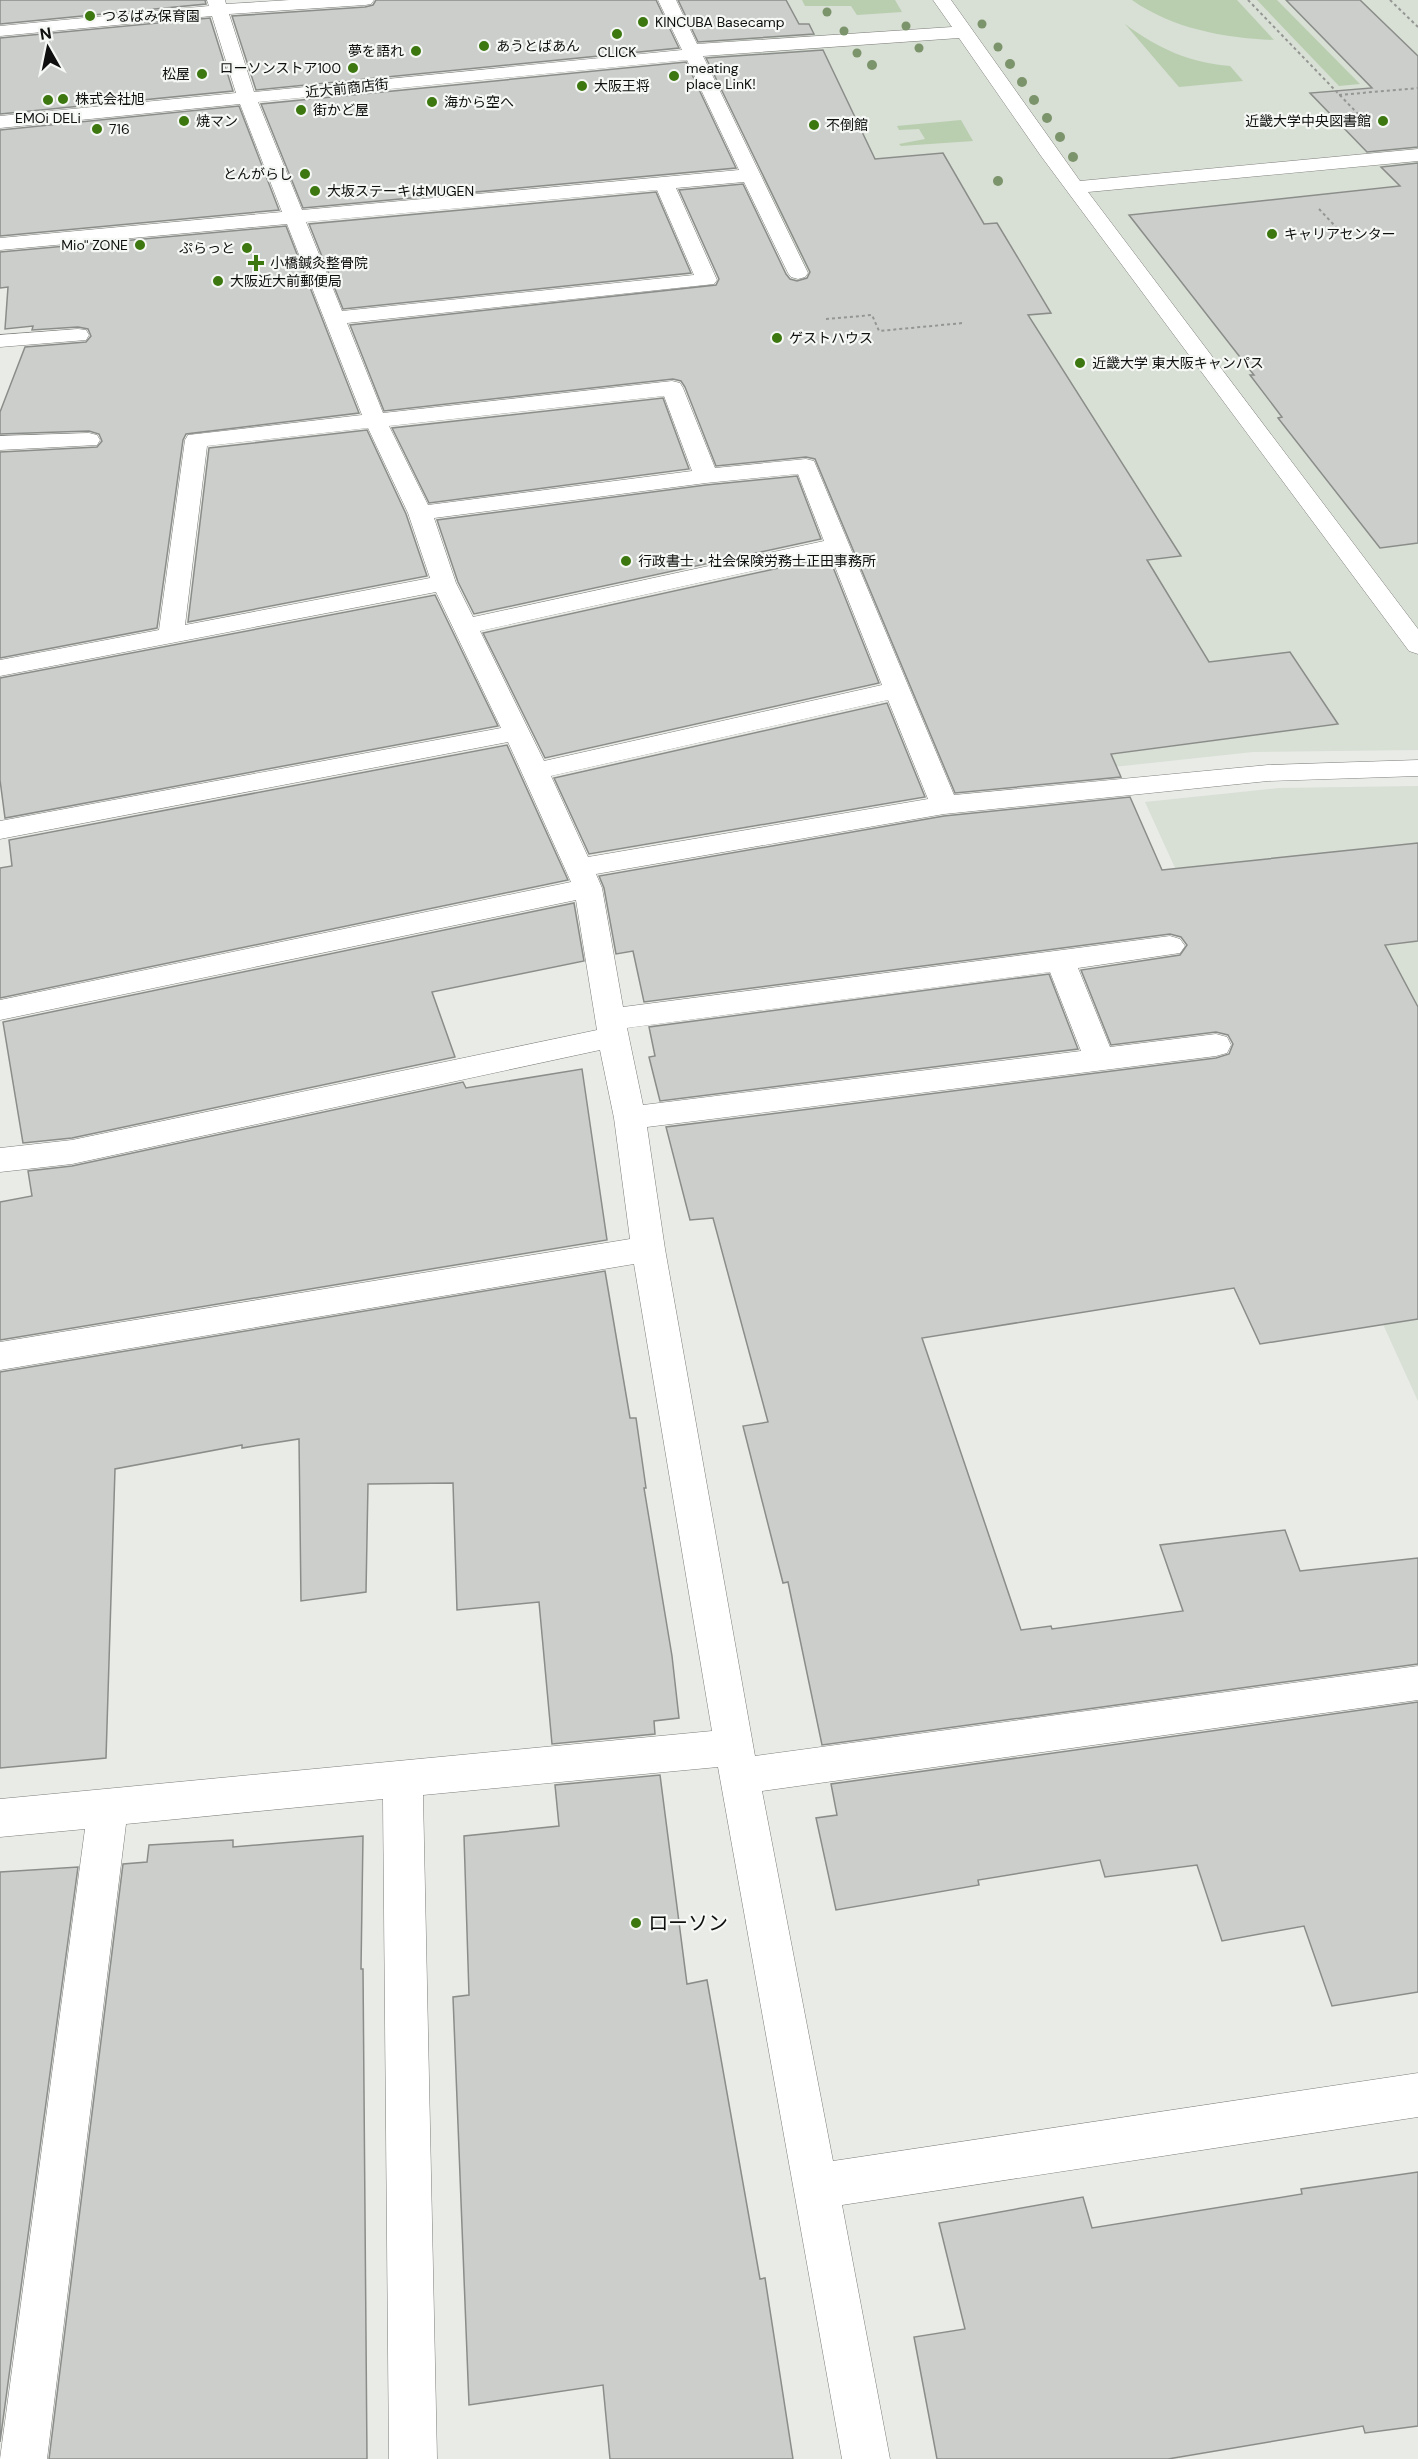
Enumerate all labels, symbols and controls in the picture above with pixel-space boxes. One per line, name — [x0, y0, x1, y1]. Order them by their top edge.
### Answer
place label: つるばみ保育園 — [102, 7, 200, 25]
marker: つるばみ保育園 — [83, 9, 97, 23]
place label: KINCUBA Basecamp — [655, 13, 785, 31]
marker: KINCUBA Basecamp — [636, 15, 650, 29]
north arrow — [18, 18, 78, 78]
text: N — [38, 22, 53, 45]
marker: CLICK — [610, 27, 624, 41]
place label: あうとばあん — [496, 37, 580, 55]
marker: あうとばあん — [477, 39, 491, 53]
place label: 夢を語れ — [348, 42, 404, 60]
place label: CLICK — [598, 43, 636, 61]
marker: 夢を語れ — [409, 44, 423, 58]
place label: ローソンストア100 — [220, 59, 341, 77]
place label: meating place LinK! — [686, 59, 756, 93]
marker: ローソンストア100 — [346, 61, 360, 75]
place label: 松屋 — [162, 65, 190, 83]
marker: 松屋 — [195, 67, 209, 81]
marker: meating place LinK! — [667, 69, 681, 83]
street label: 近大前商店街 — [304, 75, 390, 101]
place label: 大阪王将 — [594, 77, 650, 95]
marker: 大阪王将 — [575, 79, 589, 93]
place label: 株式会社旭 — [75, 90, 145, 108]
marker: 株式会社旭 — [56, 92, 70, 106]
marker: EMOi DELi — [41, 93, 55, 107]
place label: 海から空へ — [444, 93, 514, 111]
marker: 海から空へ — [425, 95, 439, 109]
place label: 街かど屋 — [313, 101, 369, 119]
marker: 街かど屋 — [294, 103, 308, 117]
place label: EMOi DELi — [15, 109, 81, 127]
place label: 焼マン — [196, 112, 238, 130]
place label: 近畿大学中央図書館 — [1245, 112, 1371, 130]
marker: 焼マン — [177, 114, 191, 128]
marker: 近畿大学中央図書館 — [1376, 114, 1390, 128]
place label: 不倒館 — [826, 116, 868, 134]
marker: 不倒館 — [807, 118, 821, 132]
place label: 716 — [109, 120, 130, 138]
marker: 716 — [90, 122, 104, 136]
place label: とんがらし — [223, 165, 293, 183]
marker: とんがらし — [298, 167, 312, 181]
place label: 大坂ステーキはMUGEN — [327, 182, 474, 200]
marker: 大坂ステーキはMUGEN — [308, 184, 322, 198]
place label: キャリアセンター — [1284, 225, 1396, 243]
marker: キャリアセンター — [1265, 227, 1279, 241]
place label: Mio'' ZONE — [61, 236, 128, 254]
marker: Mio'' ZONE — [133, 238, 147, 252]
place label: ぷらっと — [179, 239, 235, 257]
marker: ぷらっと — [240, 241, 254, 255]
marker: 小橋鍼灸整骨院 — [247, 254, 265, 272]
place label: 小橋鍼灸整骨院 — [270, 254, 368, 272]
place label: 大阪近大前郵便局 — [230, 272, 342, 290]
marker: 大阪近大前郵便局 — [211, 274, 225, 288]
place label: ゲストハウス — [789, 329, 873, 347]
marker: ゲストハウス — [770, 331, 784, 345]
place label: 近畿大学 東大阪キャンパス — [1092, 354, 1264, 372]
marker: 近畿大学 東大阪キャンパス — [1073, 356, 1087, 370]
place label: 行政書士・社会保険労務士正田事務所 — [638, 552, 876, 570]
marker: 行政書士・社会保険労務士正田事務所 — [619, 554, 633, 568]
place label: ローソン — [648, 1910, 728, 1936]
marker: ローソン — [629, 1916, 643, 1930]

